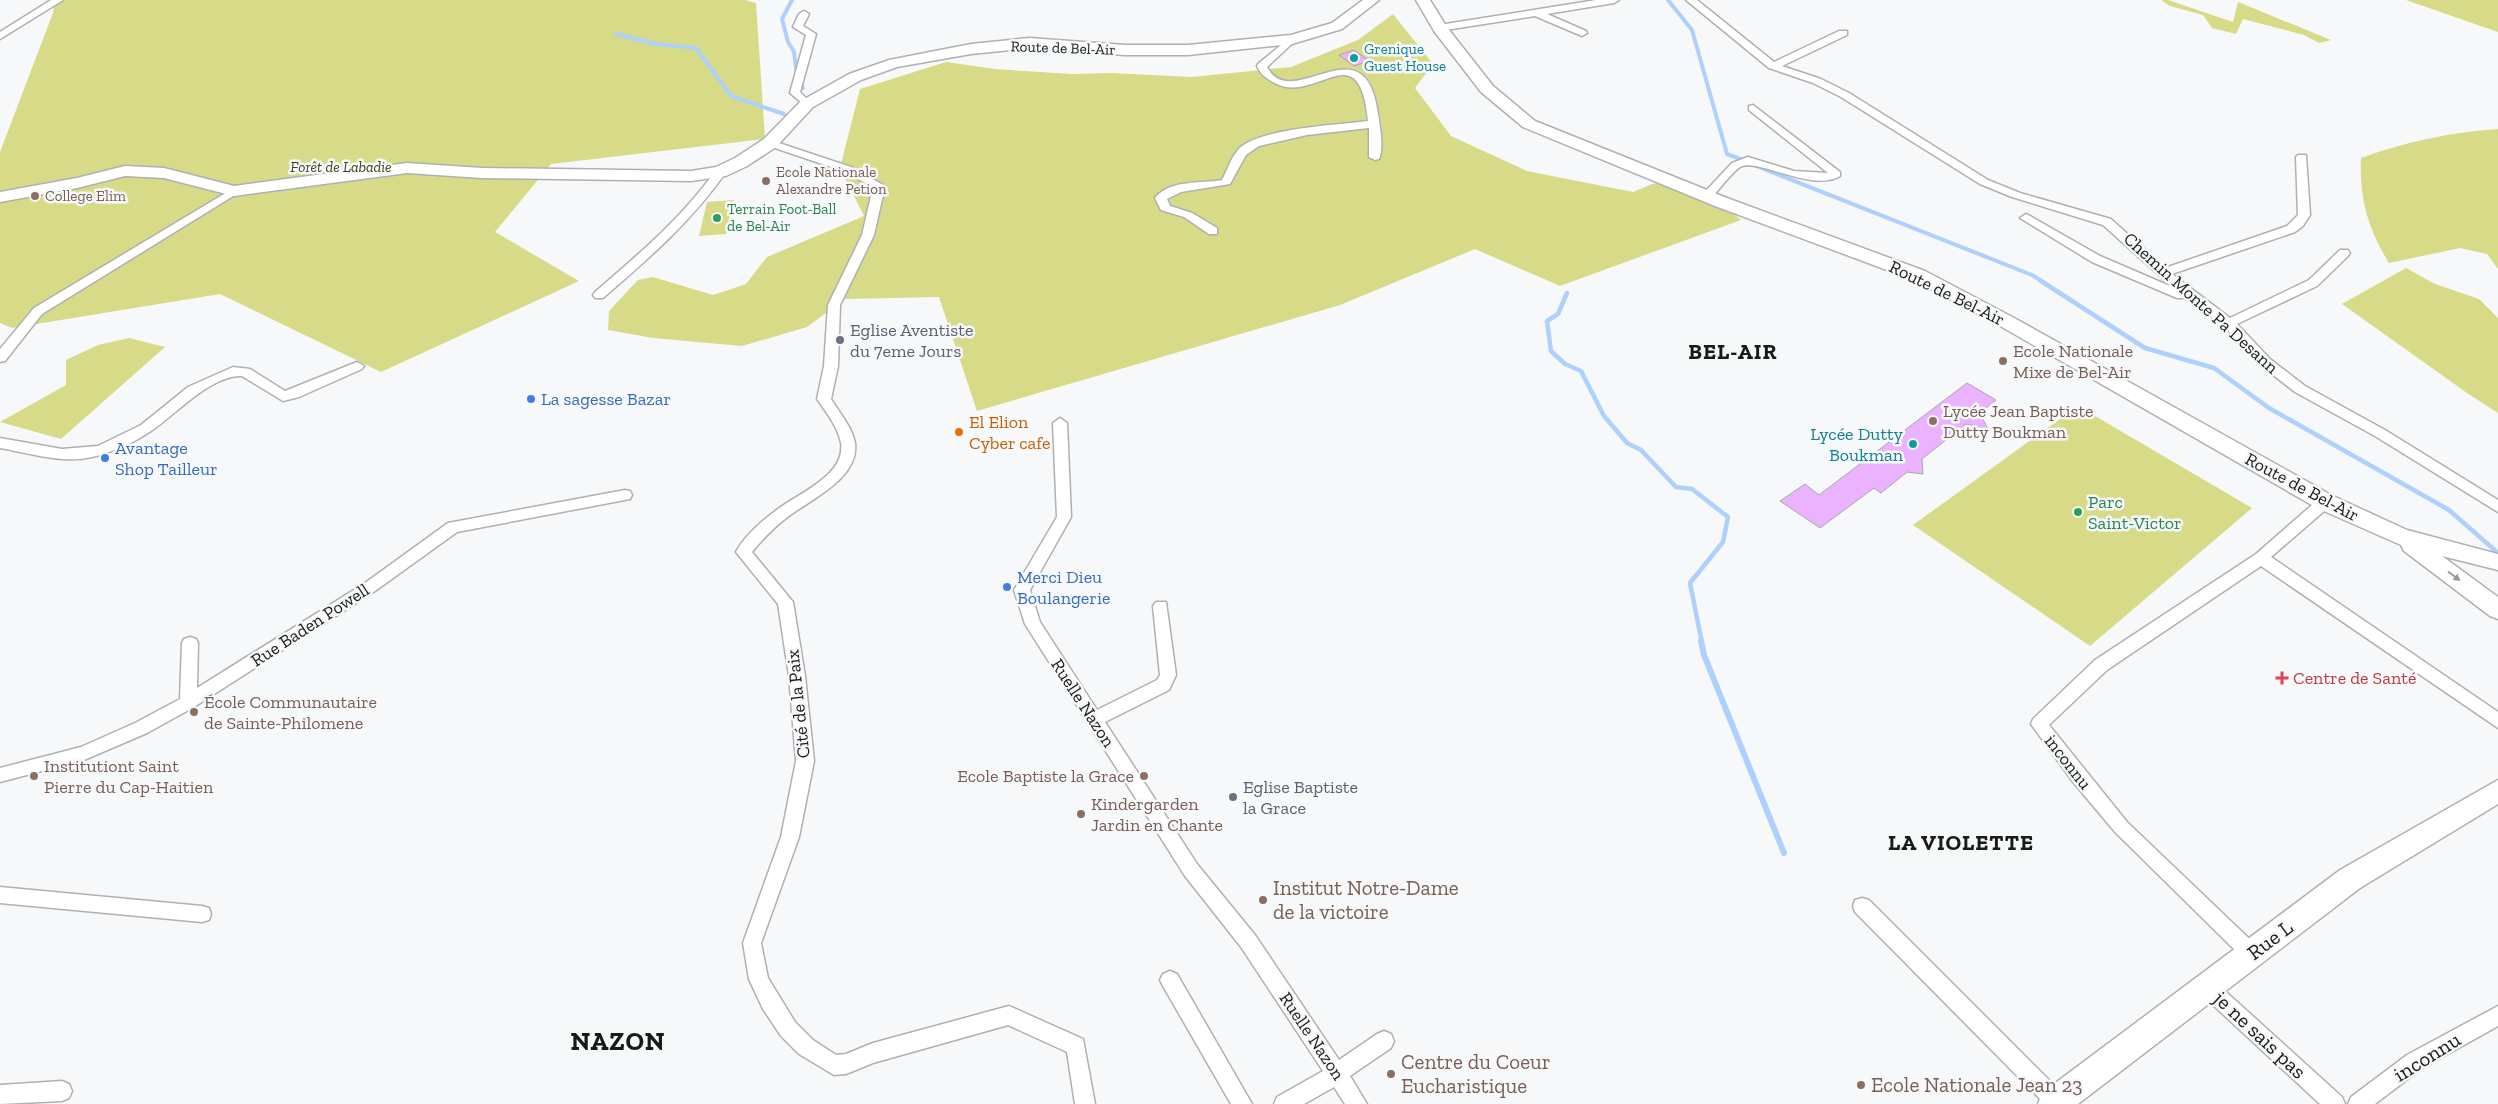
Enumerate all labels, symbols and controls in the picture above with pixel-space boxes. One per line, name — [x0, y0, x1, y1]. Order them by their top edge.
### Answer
street label: Route de Bel-Air — [1010, 37, 1116, 59]
place label: Grenique Guest House — [1364, 40, 1446, 75]
marker: Grenique Guest House — [1348, 52, 1360, 64]
park label: Forêt de Labadie — [290, 158, 392, 176]
place label: Ecole Nationale Alexandre Petion — [776, 163, 887, 198]
marker: Ecole Nationale Alexandre Petion — [760, 175, 772, 187]
place label: College Elim — [45, 187, 126, 205]
marker: College Elim — [29, 190, 41, 202]
place label: Terrain Foot-Ball de Bel-Air — [727, 200, 837, 235]
marker: Terrain Foot-Ball de Bel-Air — [711, 212, 723, 224]
street label: Chemin Monte Pa Desann — [2119, 228, 2283, 379]
street label: Route de Bel-Air — [1886, 256, 2008, 330]
place label: Eglise Aventiste du 7eme Jours — [850, 319, 973, 362]
marker: Eglise Aventiste du 7eme Jours — [834, 334, 846, 346]
district label: BEL-AIR — [1688, 338, 1778, 365]
place label: Ecole Nationale Mixe de Bel-Air — [2013, 340, 2133, 383]
marker: Ecole Nationale Mixe de Bel-Air — [1997, 355, 2009, 367]
place label: La sagesse Bazar — [541, 388, 671, 410]
marker: La sagesse Bazar — [525, 393, 537, 405]
place label: Lycée Jean Baptiste Dutty Boukman — [1943, 400, 2094, 443]
place label: El Elion Cyber cafe — [969, 411, 1050, 454]
marker: Lycée Jean Baptiste Dutty Boukman — [1927, 415, 1939, 427]
place label: Lycée Dutty Boukman — [1810, 423, 1904, 466]
marker: El Elion Cyber cafe — [953, 426, 965, 438]
place label: Avantage Shop Tailleur — [115, 437, 218, 480]
marker: Lycée Dutty Boukman — [1907, 438, 1919, 450]
street label: Route de Bel-Air — [2241, 448, 2363, 526]
marker: Avantage Shop Tailleur — [99, 452, 111, 464]
place label: Parc Saint-Victor — [2088, 491, 2182, 534]
marker: Parc Saint-Victor — [2072, 506, 2084, 518]
place label: Merci Dieu Boulangerie — [1017, 566, 1110, 609]
one-way arrow — [2447, 571, 2460, 582]
street label: Rue Baden Powell — [247, 578, 373, 671]
marker: Merci Dieu Boulangerie — [1001, 581, 1013, 593]
street label: Cité de la Paix — [781, 649, 815, 759]
street label: Ruelle Nazon — [1046, 655, 1120, 752]
place label: Centre de Santé — [2293, 667, 2416, 689]
marker: Centre de Santé — [2275, 671, 2289, 685]
place label: École Communautaire de Sainte-Philomene — [204, 691, 377, 734]
marker: École Communautaire de Sainte-Philomene — [188, 706, 200, 718]
street label: inconnu — [2040, 730, 2096, 794]
place label: Institutiont Saint Pierre du Cap-Haitien — [44, 755, 214, 798]
place label: Ecole Baptiste la Grace — [957, 765, 1134, 787]
marker: Institutiont Saint Pierre du Cap-Haitien — [28, 770, 40, 782]
marker: Ecole Baptiste la Grace — [1138, 770, 1150, 782]
place label: Eglise Baptiste la Grace — [1243, 776, 1358, 819]
marker: Eglise Baptiste la Grace — [1227, 791, 1239, 803]
place label: Kindergarden Jardin en Chante — [1091, 793, 1223, 836]
marker: Kindergarden Jardin en Chante — [1075, 808, 1087, 820]
district label: LA VIOLETTE — [1888, 829, 2034, 856]
place label: Institut Notre-Dame de la victoire — [1273, 875, 1459, 924]
marker: Institut Notre-Dame de la victoire — [1257, 894, 1269, 906]
street label: Rue L — [2242, 914, 2298, 965]
street label: je ne sais pas — [2208, 985, 2312, 1084]
street label: Ruelle Nazon — [1275, 988, 1350, 1085]
district label: NAZON — [570, 1025, 666, 1057]
street label: inconnu — [2389, 1026, 2465, 1087]
place label: Centre du Coeur Eucharistique — [1401, 1049, 1551, 1098]
marker: Centre du Coeur Eucharistique — [1385, 1068, 1397, 1080]
place label: Ecole Nationale Jean 23 — [1871, 1072, 2083, 1097]
marker: Ecole Nationale Jean 23 — [1855, 1079, 1867, 1091]

